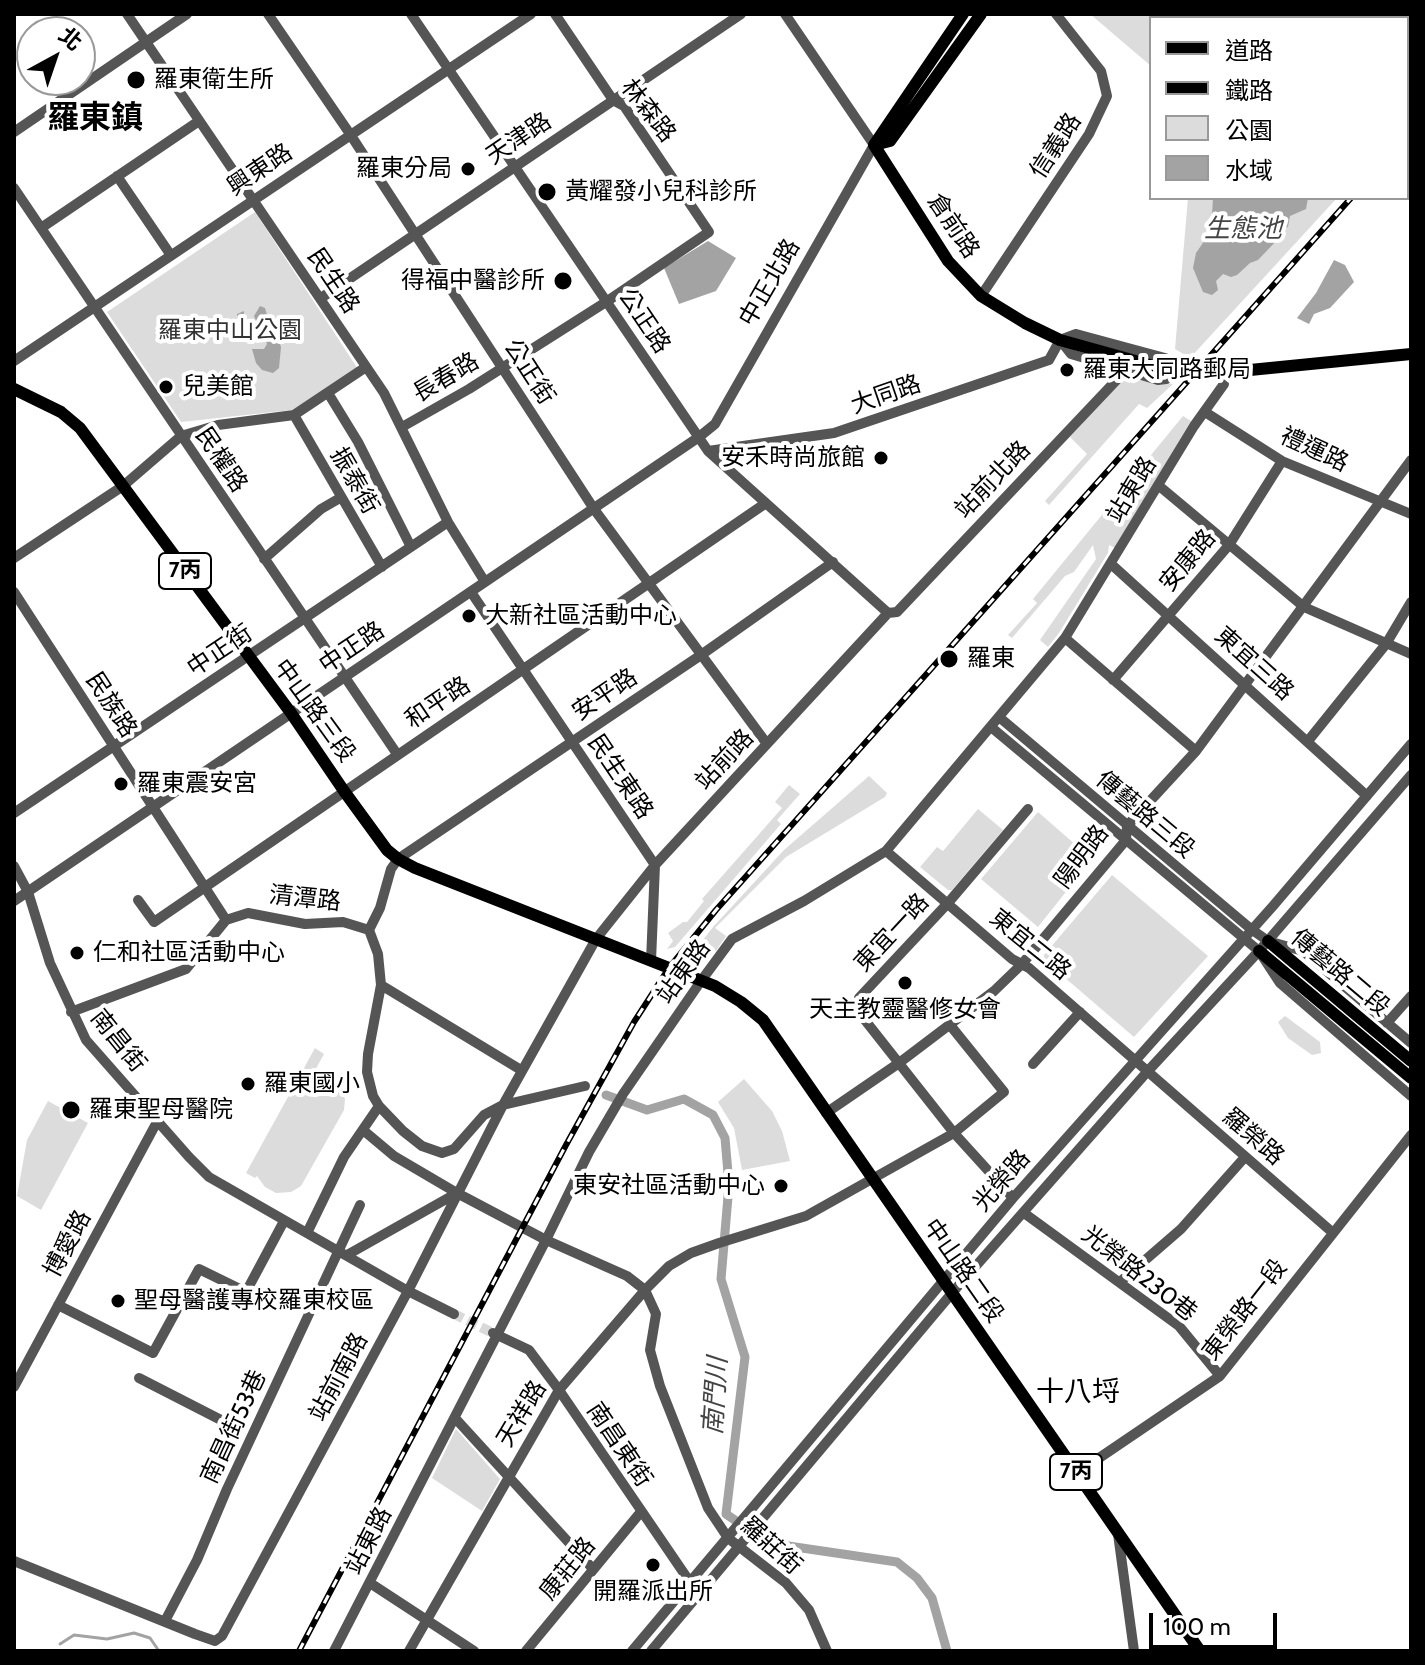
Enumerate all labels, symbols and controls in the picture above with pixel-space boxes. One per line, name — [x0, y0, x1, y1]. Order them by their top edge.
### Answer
north arrow — [16, 16, 96, 96]
legend — [1149, 16, 1409, 200]
text: 北 — [53, 21, 88, 56]
text: 道路 — [1225, 36, 1273, 65]
place label: 羅東衛生所 — [154, 66, 274, 94]
marker: 羅東衛生所 — [125, 69, 147, 91]
street label: 林森路 — [614, 74, 682, 148]
text: 鐵路 — [1225, 76, 1273, 105]
district label: 羅東鎮 — [47, 100, 143, 138]
street label: 天津路 — [481, 107, 557, 171]
street label: 信義路 — [1024, 108, 1088, 184]
text: 公園 — [1225, 116, 1273, 145]
street label: 興東路 — [222, 138, 298, 202]
place label: 羅東分局 — [356, 155, 452, 183]
text: 水域 — [1225, 156, 1273, 185]
marker: 羅東分局 — [459, 160, 477, 178]
place label: 黃耀發小兒科診所 — [565, 178, 757, 206]
marker: 黃耀發小兒科診所 — [536, 181, 558, 203]
street label: 倉前路 — [921, 188, 985, 264]
water label: 生態池 — [1204, 213, 1282, 245]
street label: 中正北路 — [734, 234, 806, 332]
street label: 民生路 — [301, 243, 365, 319]
place label: 得福中醫診所 — [401, 267, 545, 295]
marker: 得福中醫診所 — [552, 270, 574, 292]
street label: 公正路 — [612, 283, 676, 359]
park label: 羅東中山公園 — [158, 317, 302, 345]
street label: 公正街 — [497, 334, 561, 410]
street label: 長春路 — [408, 347, 484, 409]
place label: 羅東大同路郵局 — [1083, 356, 1251, 384]
marker: 羅東大同路郵局 — [1058, 361, 1076, 379]
street label: 大同路 — [847, 370, 925, 420]
place label: 兒美館 — [182, 373, 254, 401]
marker: 兒美館 — [157, 378, 175, 396]
street label: 民權路 — [189, 422, 253, 498]
street label: 禮運路 — [1275, 422, 1353, 478]
street label: 站前北路 — [949, 435, 1037, 525]
street label: 振泰街 — [324, 443, 384, 519]
place label: 安禾時尚旅館 — [721, 444, 865, 472]
marker: 安禾時尚旅館 — [872, 449, 890, 467]
street label: 站東路 — [1101, 452, 1163, 528]
street label: 安康路 — [1154, 524, 1222, 598]
road number: 7丙 — [159, 553, 211, 589]
place label: 大新社區活動中心 — [485, 602, 677, 630]
marker: 大新社區活動中心 — [460, 607, 478, 625]
street label: 中正路 — [314, 616, 390, 680]
street label: 中正街 — [182, 619, 258, 683]
street label: 東宜三路 — [1209, 621, 1299, 707]
place label: 羅東 — [967, 645, 1015, 673]
marker: 羅東 — [938, 648, 960, 670]
street label: 中山路三段 — [267, 654, 361, 768]
street label: 安平路 — [567, 663, 643, 727]
street label: 民族路 — [79, 667, 143, 743]
street label: 和平路 — [400, 671, 476, 735]
street label: 站前路 — [690, 724, 760, 796]
street label: 民生東路 — [581, 729, 659, 825]
street label: 傳藝路三段 — [1090, 765, 1200, 865]
place label: 羅東震安宮 — [137, 770, 257, 798]
marker: 羅東震安宮 — [112, 775, 130, 793]
street label: 陽明路 — [1049, 820, 1115, 894]
street label: 清潭路 — [268, 881, 342, 917]
street label: 東宜一路 — [849, 888, 935, 978]
street label: 東宜二路 — [984, 904, 1076, 986]
street label: 傳藝路二段 — [1285, 923, 1395, 1023]
street label: 站東路 — [651, 934, 717, 1010]
place label: 仁和社區活動中心 — [93, 939, 285, 967]
marker: 仁和社區活動中心 — [68, 944, 86, 962]
marker: 天主教靈醫修女會 — [896, 974, 914, 992]
place label: 天主教靈醫修女會 — [809, 996, 1001, 1024]
street label: 南昌街 — [84, 1004, 152, 1078]
place label: 羅東國小 — [264, 1070, 360, 1098]
marker: 羅東國小 — [239, 1075, 257, 1093]
place label: 羅東聖母醫院 — [89, 1096, 233, 1124]
marker: 羅東聖母醫院 — [60, 1099, 82, 1121]
street label: 羅榮路 — [1216, 1103, 1290, 1171]
street label: 光榮路 — [968, 1144, 1036, 1218]
place label: 東安社區活動中心 — [573, 1172, 765, 1200]
marker: 東安社區活動中心 — [772, 1177, 790, 1195]
street label: 博愛路 — [38, 1205, 98, 1283]
street label: 中山路二段 — [917, 1214, 1009, 1328]
street label: 光榮路230巷 — [1076, 1220, 1202, 1328]
street label: 東榮路一段 — [1197, 1254, 1293, 1366]
place label: 聖母醫護專校羅東校區 — [134, 1287, 374, 1315]
marker: 聖母醫護專校羅東校區 — [109, 1292, 127, 1310]
street label: 站前南路 — [304, 1328, 374, 1426]
water label: 南門川 — [698, 1356, 734, 1436]
street label: 南昌街53巷 — [195, 1366, 273, 1488]
street label: 天祥路 — [491, 1376, 553, 1452]
district label: 十八埒 — [1036, 1376, 1120, 1410]
street label: 南昌東街 — [580, 1397, 658, 1493]
road number: 7丙 — [1050, 1454, 1102, 1490]
street label: 站東路 — [340, 1502, 398, 1580]
street label: 羅莊街 — [735, 1511, 807, 1581]
street label: 康莊路 — [534, 1532, 602, 1606]
marker: 開羅派出所 — [644, 1556, 662, 1574]
place label: 開羅派出所 — [593, 1578, 713, 1606]
scale bar — [1153, 1597, 1281, 1647]
text: 100 m — [1163, 1612, 1231, 1641]

